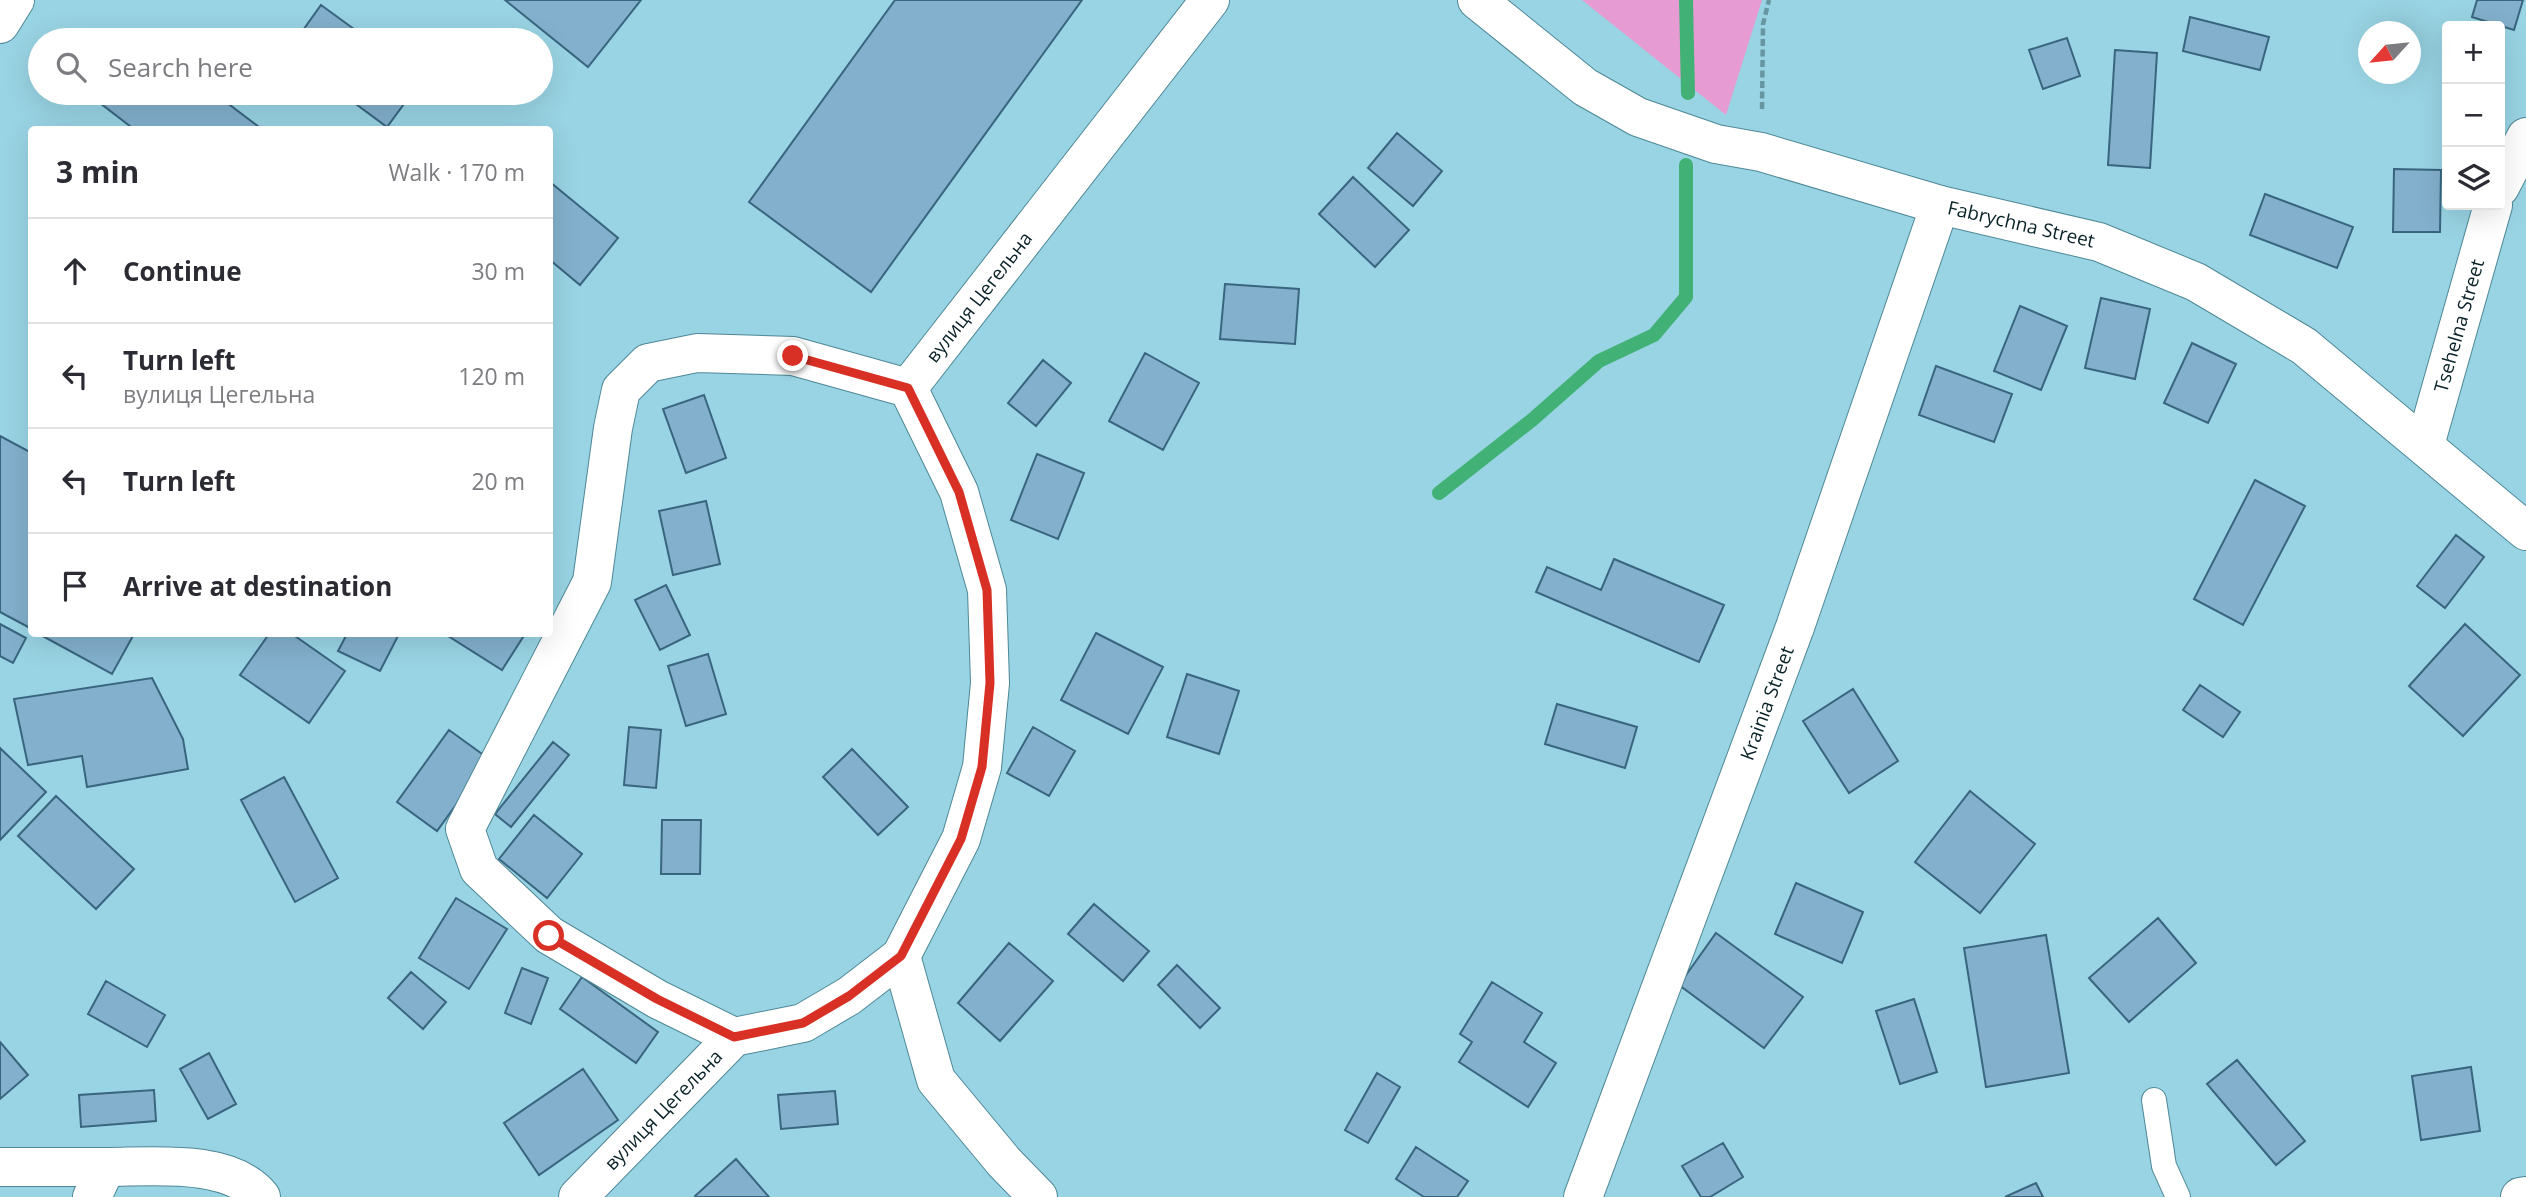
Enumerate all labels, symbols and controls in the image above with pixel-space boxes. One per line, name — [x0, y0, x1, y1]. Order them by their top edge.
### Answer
north arrow — [2358, 21, 2421, 84]
map controls — [2442, 21, 2505, 210]
button: + — [2442, 21, 2505, 84]
search box — [28, 28, 553, 105]
icon: search — [52, 48, 90, 86]
text: Search here — [108, 49, 253, 85]
button: − — [2442, 84, 2505, 147]
button: layers — [2442, 147, 2505, 210]
text: 3 min — [56, 151, 139, 192]
text: Walk · 170 m — [388, 156, 525, 188]
street label: Fabrychna Street — [1945, 194, 2098, 254]
street label: вулиця Цегельна — [920, 226, 1038, 368]
icon: ahead — [56, 252, 94, 290]
text: Continue — [123, 253, 242, 289]
text: 30 m — [471, 255, 525, 287]
street label: Tsehelna Street — [2428, 256, 2490, 395]
route end — [777, 340, 808, 371]
text: Turn left — [123, 342, 235, 378]
icon: left — [56, 357, 94, 395]
text: 120 m — [458, 360, 525, 392]
text: вулиця Цегельна — [123, 378, 315, 410]
icon: left — [56, 462, 94, 500]
text: Turn left — [123, 463, 235, 499]
text: 20 m — [471, 465, 525, 497]
icon: arrive — [56, 567, 94, 605]
text: Arrive at destination — [123, 568, 392, 604]
street label: Krainia Street — [1734, 642, 1800, 764]
route start — [533, 920, 564, 951]
street label: вулиця Цегельна — [598, 1044, 728, 1176]

